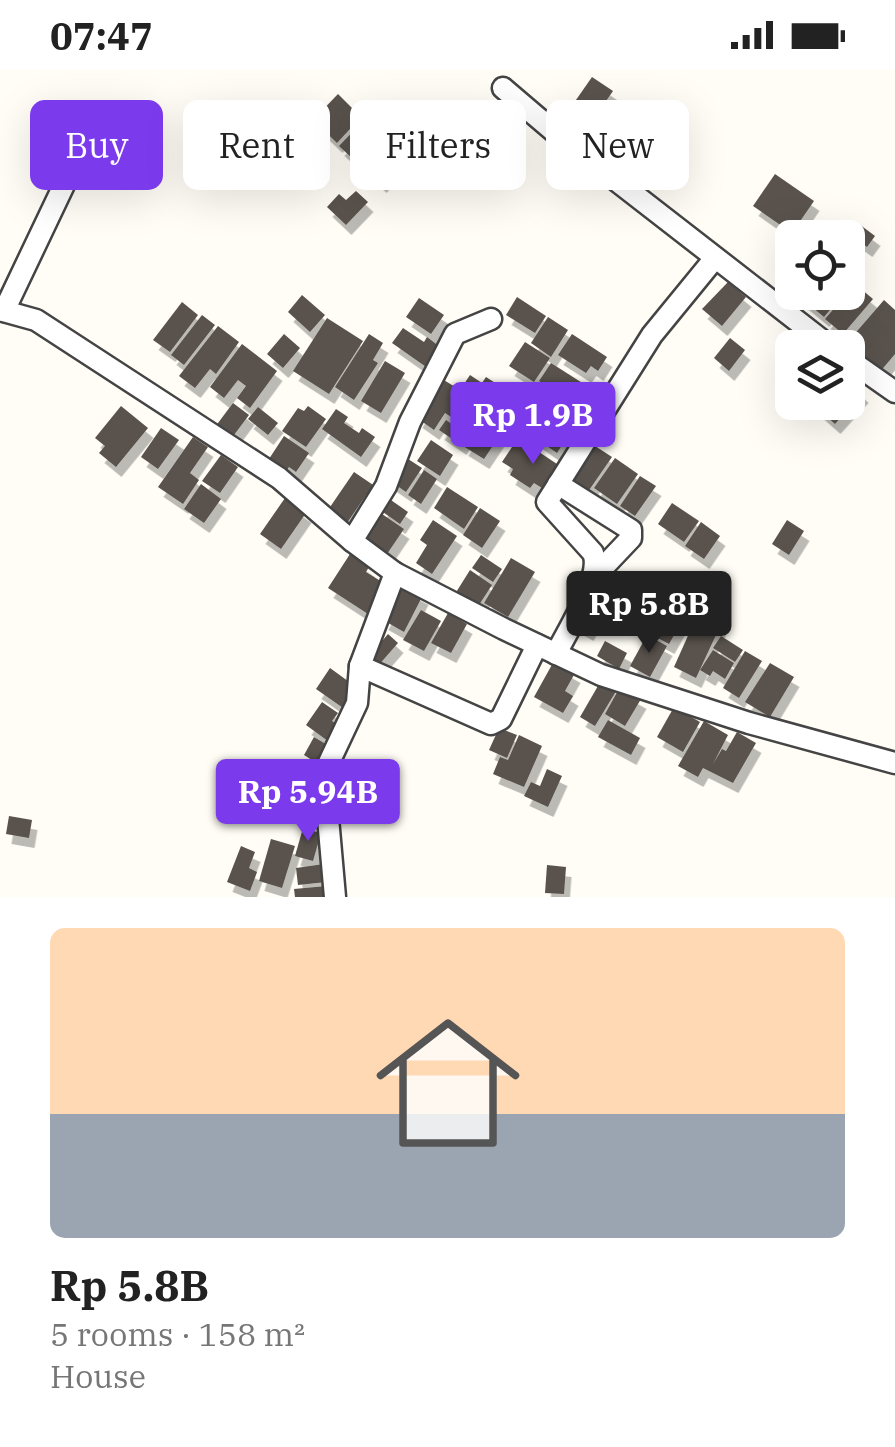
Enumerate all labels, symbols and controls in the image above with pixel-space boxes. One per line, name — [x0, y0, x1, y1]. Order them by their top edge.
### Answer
text: 07:47 — [50, 11, 153, 60]
chip: Buy — [30, 100, 163, 190]
chip: Rent — [183, 100, 330, 190]
chip: Filters — [350, 100, 526, 190]
chip: New — [546, 100, 689, 190]
map controls — [775, 220, 865, 420]
button: locate — [775, 220, 865, 310]
button: layers — [775, 330, 865, 420]
pin: Rp 1.9B — [441, 382, 625, 467]
text: Rp 1.9B — [472, 393, 594, 435]
pin: Rp 5.8B — [557, 571, 741, 656]
text: Rp 5.8B — [588, 582, 710, 624]
pin: Rp 5.94B — [205, 759, 411, 844]
text: Rp 5.94B — [238, 770, 378, 812]
icon: home — [358, 993, 538, 1173]
text: Rp 5.8B — [50, 1258, 209, 1313]
text: 5 rooms · 158 m² — [50, 1313, 305, 1355]
text: House — [50, 1355, 146, 1397]

